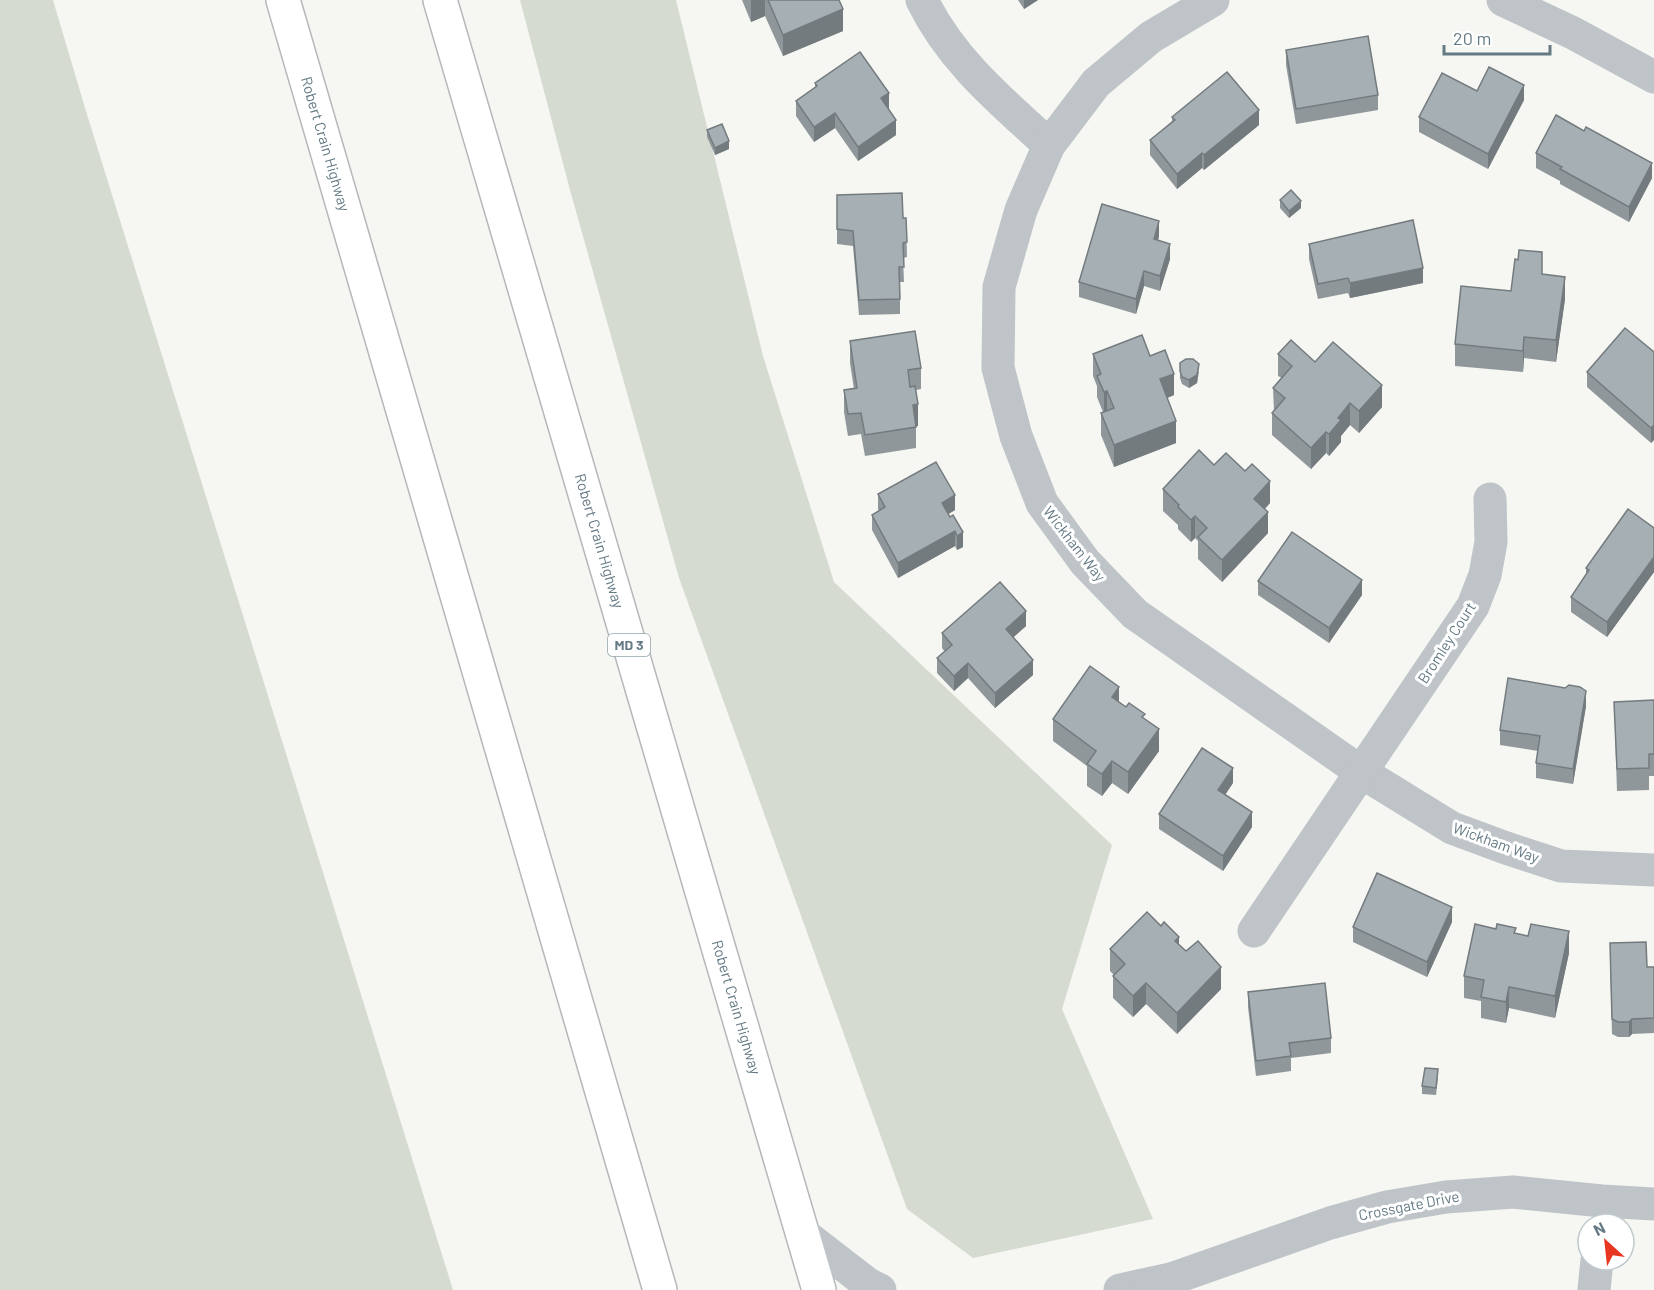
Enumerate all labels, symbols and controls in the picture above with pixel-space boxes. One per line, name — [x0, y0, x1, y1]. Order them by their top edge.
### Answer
scale bar — [1444, 18, 1550, 56]
text: 20 m — [1453, 27, 1491, 49]
street label: Robert Crain Highway — [298, 74, 354, 213]
street label: Robert Crain Highway — [572, 471, 628, 610]
street label: Wickham Way — [1040, 502, 1110, 585]
street label: Bromley Court — [1413, 599, 1479, 686]
road number: MD 3 — [608, 634, 650, 656]
street label: Wickham Way — [1451, 818, 1542, 866]
street label: Robert Crain Highway — [709, 938, 765, 1077]
street label: Crossgate Drive — [1357, 1186, 1461, 1224]
north arrow — [1576, 1212, 1636, 1272]
text: N — [1590, 1217, 1608, 1239]

